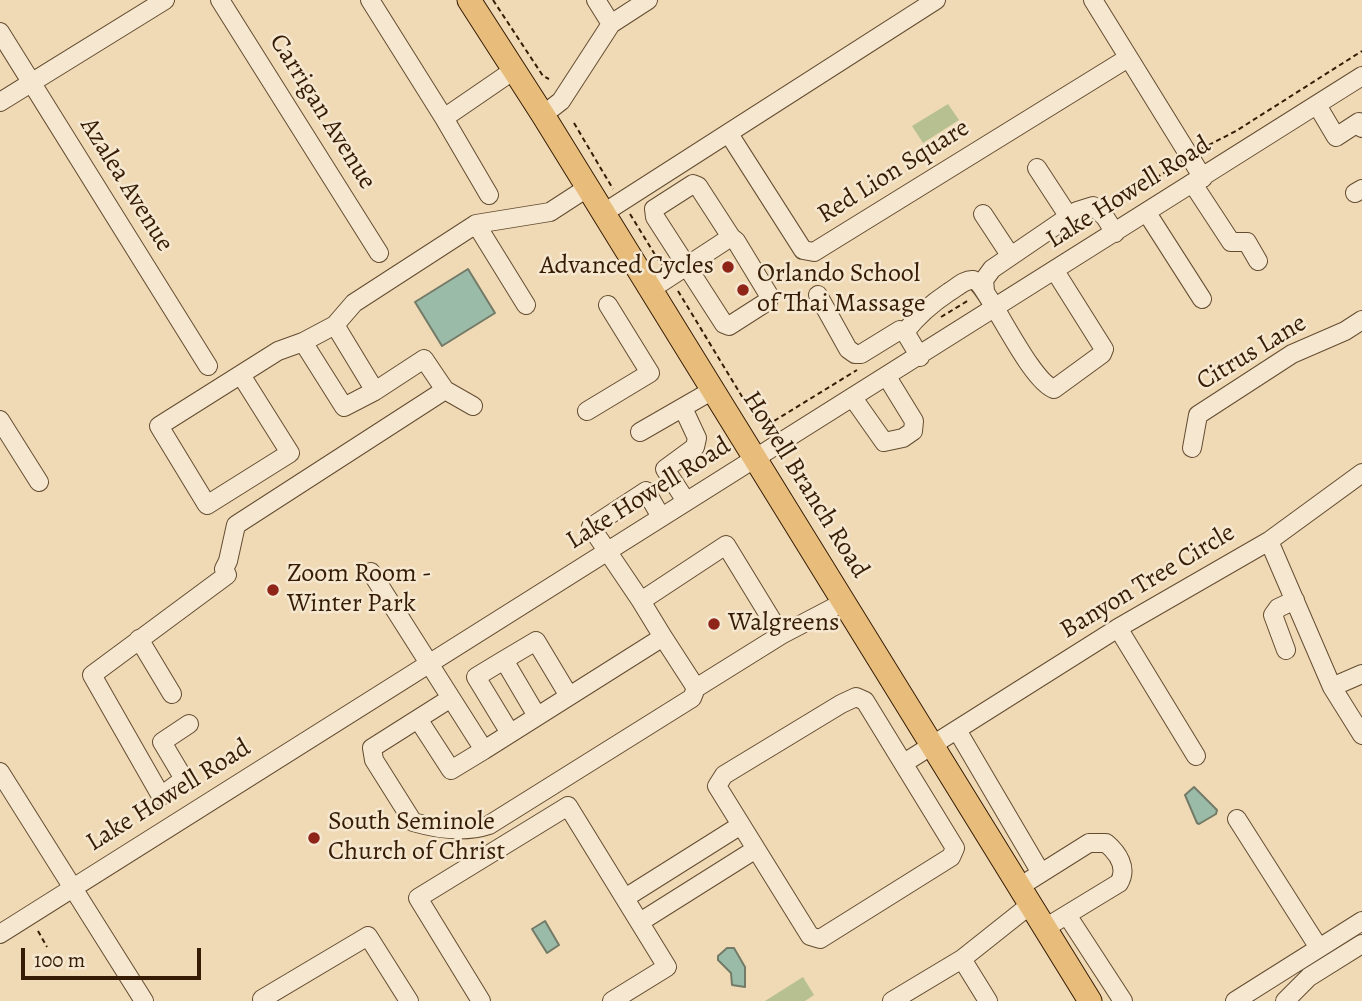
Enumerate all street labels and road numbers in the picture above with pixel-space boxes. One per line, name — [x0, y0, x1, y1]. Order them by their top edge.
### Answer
street label: Carrigan Avenue — [262, 29, 382, 195]
street label: Azalea Avenue — [73, 112, 179, 258]
street label: Red Lion Square — [812, 113, 976, 231]
street label: Lake Howell Road — [1041, 130, 1217, 256]
street label: Citrus Lane — [1191, 308, 1313, 398]
street label: Howell Branch Road — [735, 386, 875, 584]
street label: Lake Howell Road — [561, 431, 737, 557]
street label: Banyon Tree Circle — [1055, 518, 1241, 646]
street label: Lake Howell Road — [81, 733, 257, 859]

